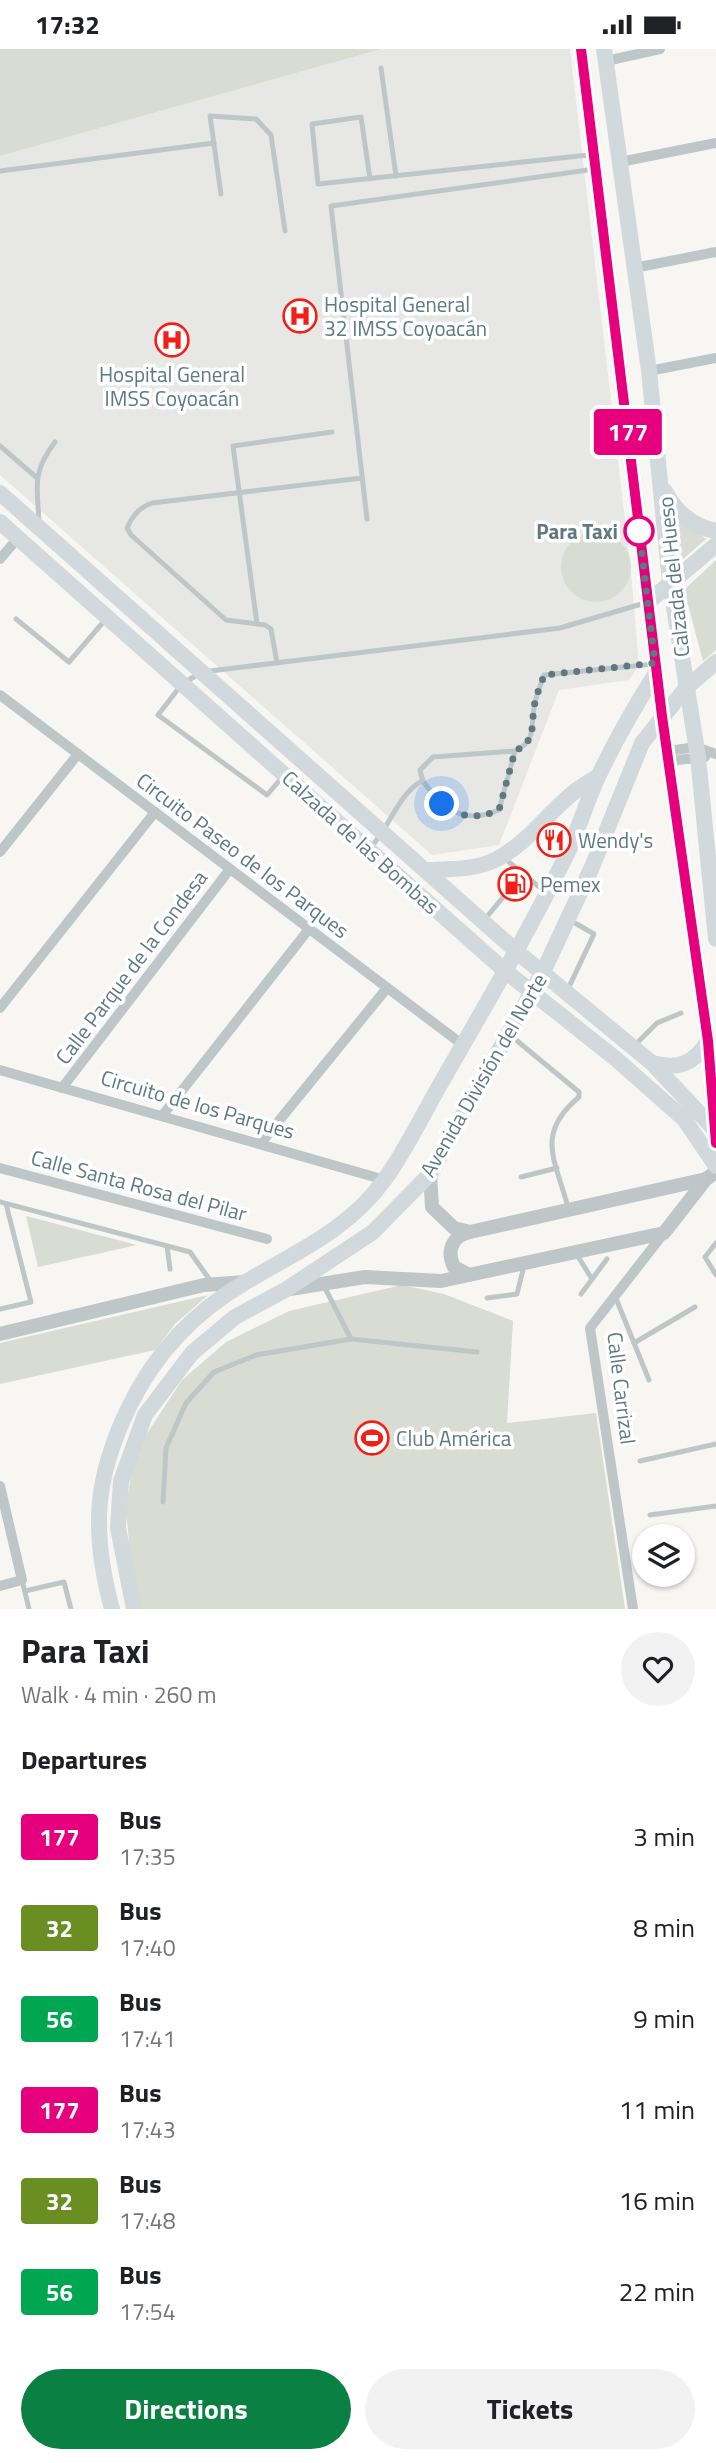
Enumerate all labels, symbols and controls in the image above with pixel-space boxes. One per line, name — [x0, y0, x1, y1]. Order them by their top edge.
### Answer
text: 17:32 — [35, 5, 100, 44]
place label: Hospital General 32 IMSS Coyoacán — [324, 288, 487, 344]
hospital icon: Hospital General 32 IMSS Coyoacán — [281, 297, 319, 335]
hospital icon: Hospital General IMSS Coyoacán — [153, 321, 191, 359]
place label: Hospital General IMSS Coyoacán — [99, 358, 245, 414]
line badge: 177 — [588, 409, 668, 455]
text: 177 — [608, 414, 648, 450]
street label: Calzada del Hueso — [649, 495, 697, 659]
place label: Para Taxi — [536, 515, 618, 547]
marker: Para Taxi — [624, 516, 654, 546]
street label: Calzada de las Bombas — [275, 762, 447, 922]
street label: Circuito Paseo de los Parques — [130, 764, 356, 946]
your location — [424, 786, 459, 821]
restaurant icon: Wendy's — [535, 821, 573, 859]
place label: Wendy's — [578, 824, 653, 856]
street label: Calle Parque de la Condesa — [47, 863, 215, 1071]
fuel station icon: Pemex — [496, 865, 534, 903]
place label: Pemex — [540, 868, 601, 900]
street label: Avenida División del Norte — [411, 967, 555, 1183]
street label: Circuito de los Parques — [97, 1061, 299, 1147]
street label: Calle Santa Rosa del Pilar — [28, 1141, 250, 1229]
street label: Calle Carrizal — [599, 1330, 645, 1446]
sports icon: Club América — [353, 1419, 391, 1457]
place label: Club América — [396, 1422, 512, 1454]
map controls — [632, 1524, 695, 1587]
button: layers — [632, 1524, 695, 1587]
text: Para Taxi — [21, 1626, 150, 1676]
button: heart — [621, 1632, 695, 1706]
text: Walk · 4 min · 260 m — [21, 1677, 217, 1712]
text: Departures — [21, 1740, 147, 1779]
text: Bus — [119, 1800, 161, 1839]
text: 3 min — [633, 1817, 695, 1856]
text: 177 — [39, 1819, 80, 1855]
text: 17:35 — [119, 1839, 176, 1874]
text: Bus — [119, 1891, 161, 1930]
text: 8 min — [633, 1908, 695, 1947]
text: 32 — [46, 1910, 73, 1946]
text: 17:40 — [119, 1930, 176, 1965]
text: Bus — [119, 1982, 161, 2021]
text: 9 min — [633, 1999, 695, 2038]
text: 56 — [46, 2001, 73, 2037]
text: 17:41 — [119, 2021, 176, 2056]
text: Bus — [119, 2073, 161, 2112]
text: 11 min — [619, 2090, 695, 2129]
text: 177 — [39, 2092, 80, 2128]
text: 17:43 — [119, 2112, 176, 2147]
text: Bus — [119, 2164, 161, 2203]
text: 16 min — [619, 2181, 695, 2220]
text: 32 — [46, 2183, 73, 2219]
text: 17:48 — [119, 2203, 176, 2238]
text: Bus — [119, 2255, 161, 2294]
text: 22 min — [619, 2272, 695, 2311]
text: 56 — [46, 2274, 73, 2310]
text: 17:54 — [119, 2294, 176, 2329]
button: Directions — [21, 2369, 351, 2449]
button: Tickets — [365, 2369, 695, 2449]

